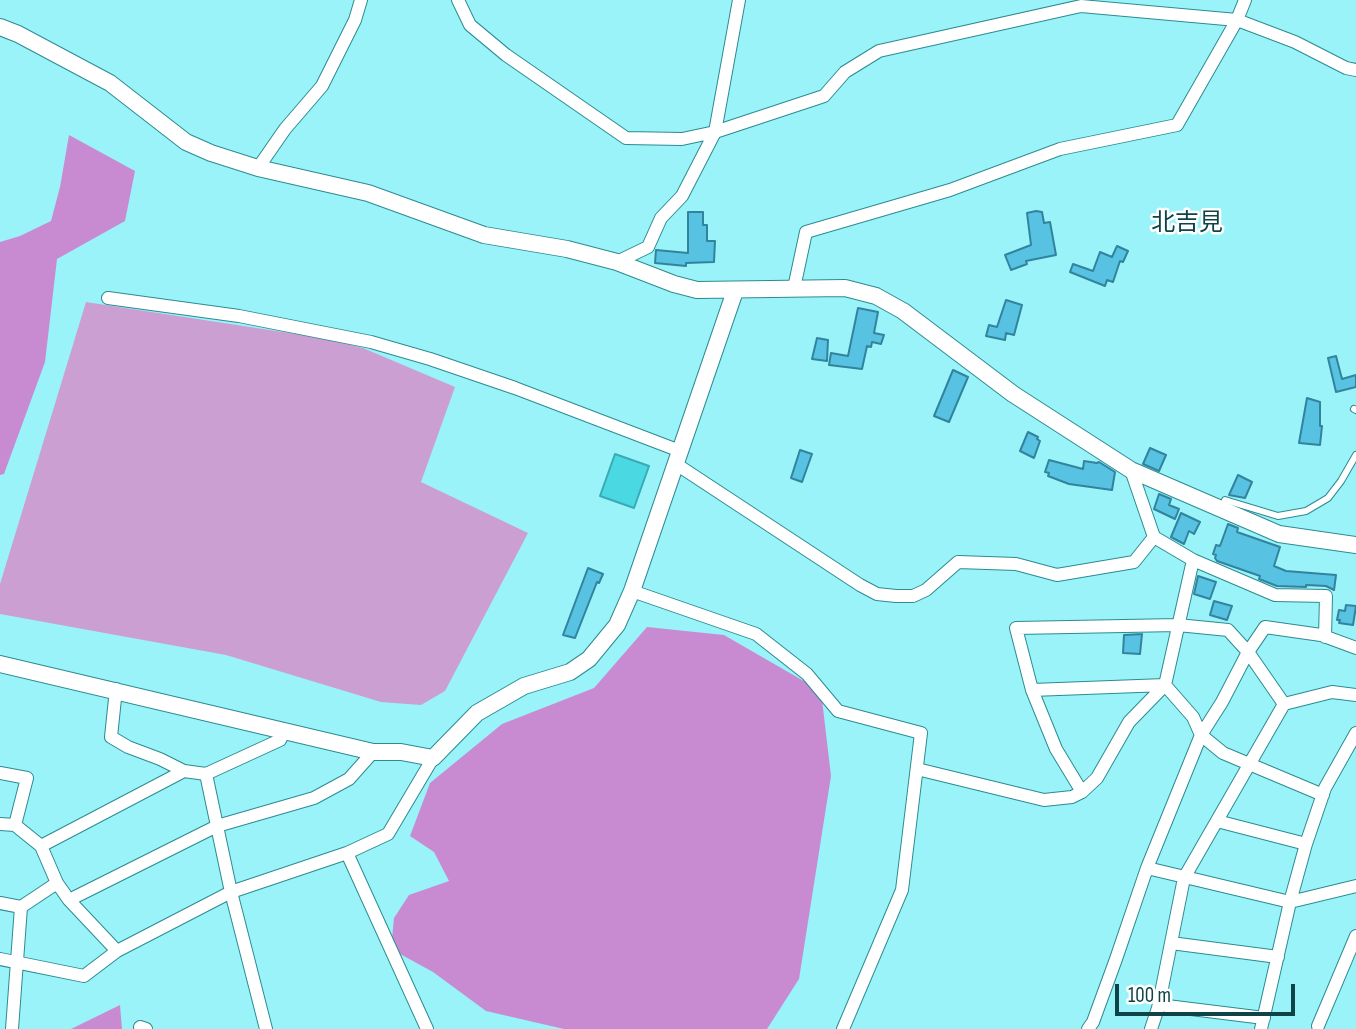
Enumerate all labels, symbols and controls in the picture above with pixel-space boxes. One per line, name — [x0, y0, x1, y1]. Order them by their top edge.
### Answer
district label: 北吉見 — [1151, 210, 1223, 238]
scale bar — [1118, 970, 1298, 1014]
text: 100 m — [1128, 983, 1171, 1008]

